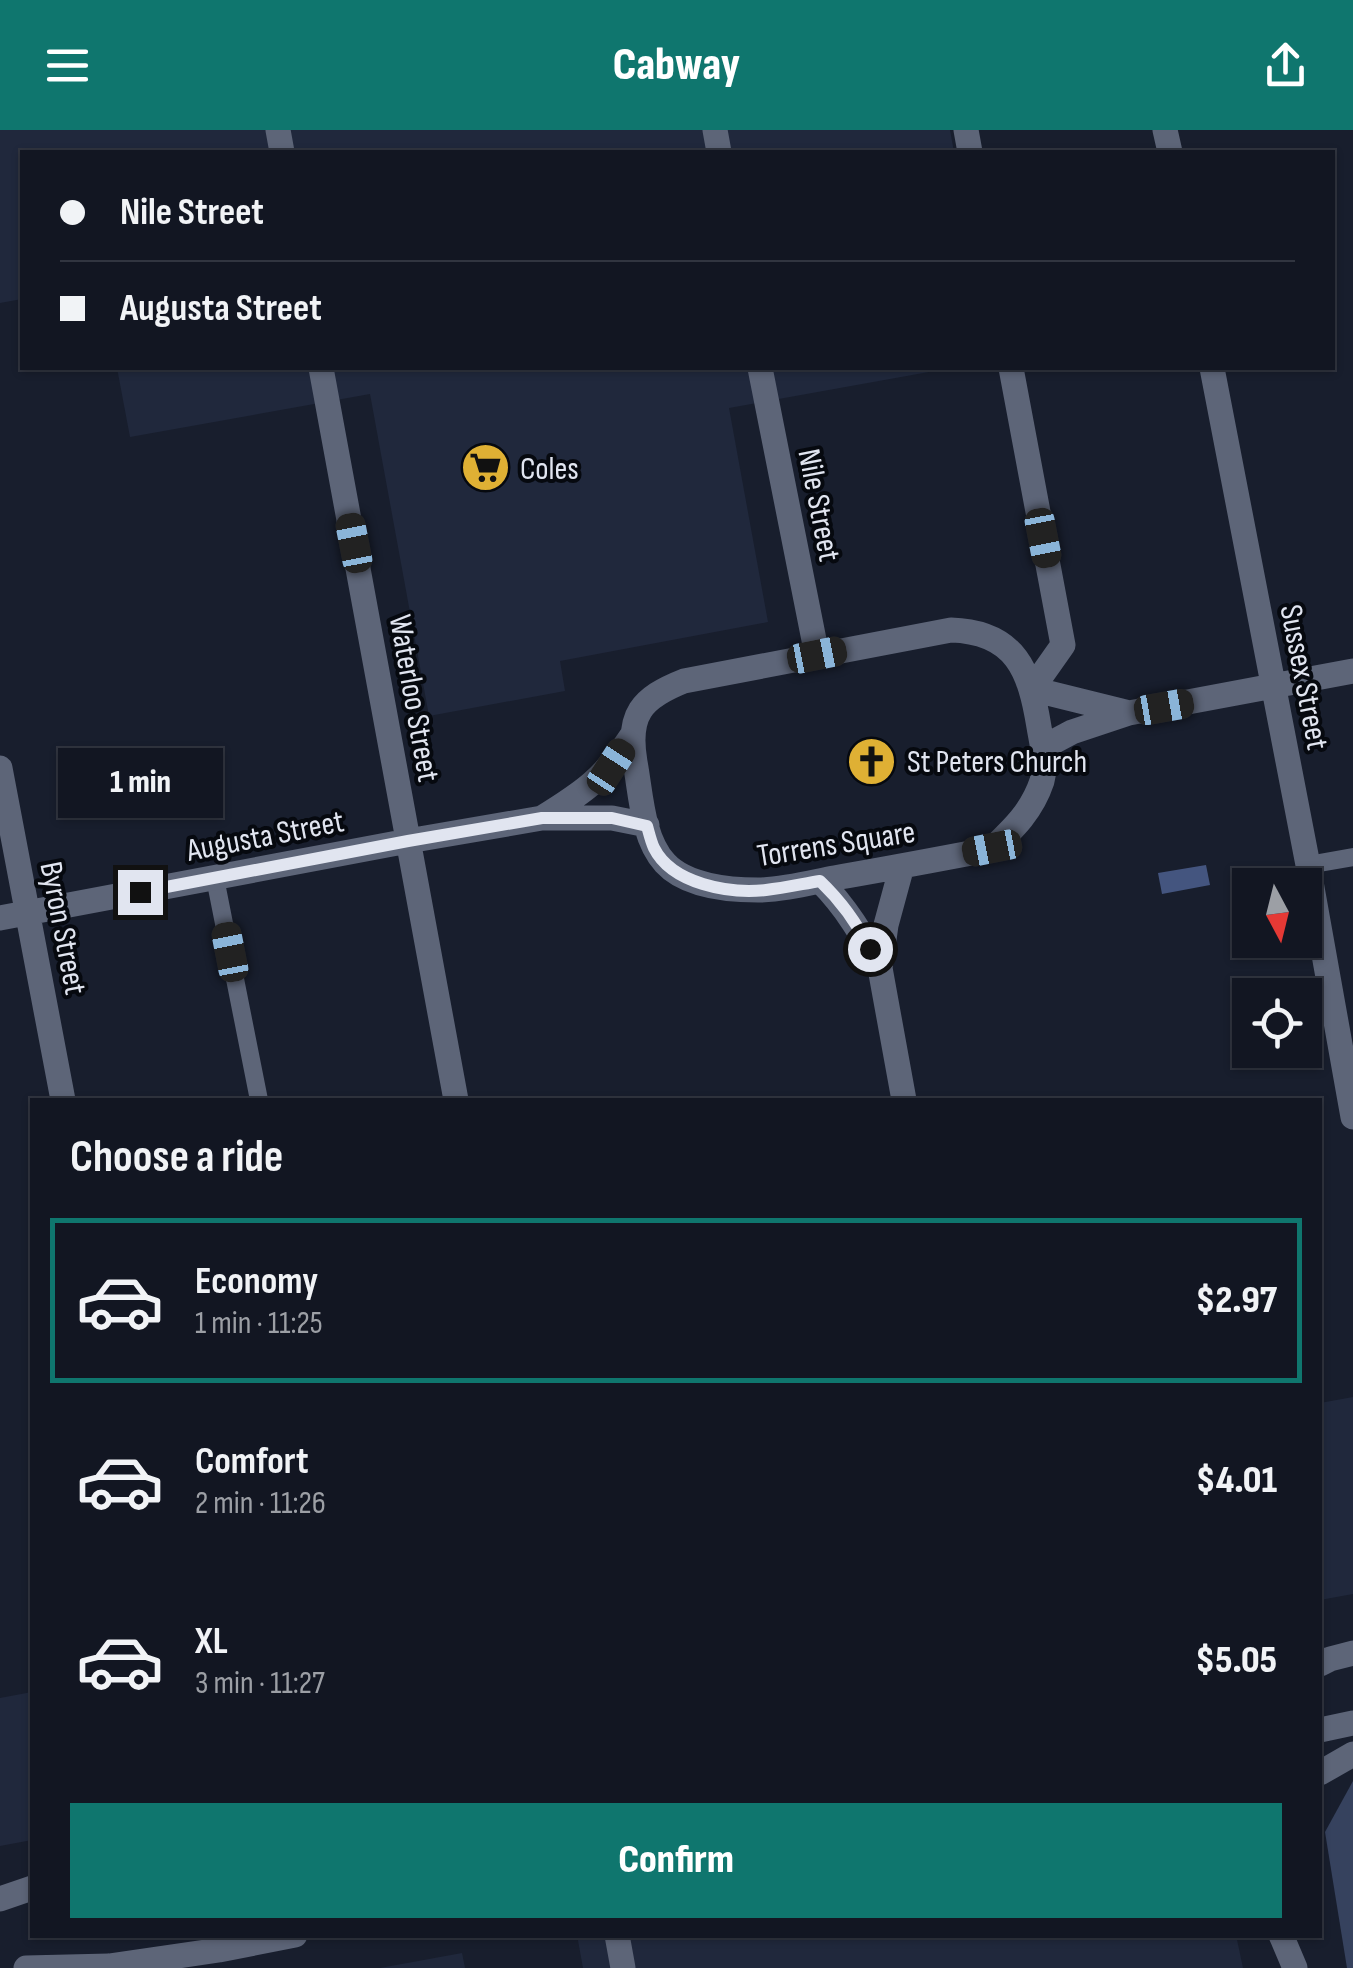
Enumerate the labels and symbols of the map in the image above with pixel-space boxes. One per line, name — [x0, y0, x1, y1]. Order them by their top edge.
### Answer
supermarket icon: Coles — [459, 442, 511, 494]
street label: Nile Street — [789, 446, 849, 565]
place label: Coles — [520, 450, 579, 489]
car — [1023, 506, 1063, 570]
car — [334, 511, 374, 575]
street label: Sussex Street — [1270, 601, 1337, 753]
street label: Waterloo Street — [380, 612, 447, 785]
car — [785, 635, 849, 675]
car — [1132, 687, 1196, 727]
car — [582, 734, 640, 800]
church icon: St Peters Church — [846, 735, 898, 787]
place label: St Peters Church — [907, 743, 1087, 782]
callout: 1 min — [58, 747, 222, 817]
street label: Augusta Street — [182, 802, 347, 871]
street label: Torrens Square — [754, 813, 918, 876]
car — [960, 828, 1024, 868]
street label: Byron Street — [31, 859, 95, 998]
north arrow — [1232, 868, 1322, 958]
route end — [118, 870, 163, 915]
car — [210, 920, 250, 984]
route start — [848, 927, 893, 972]

